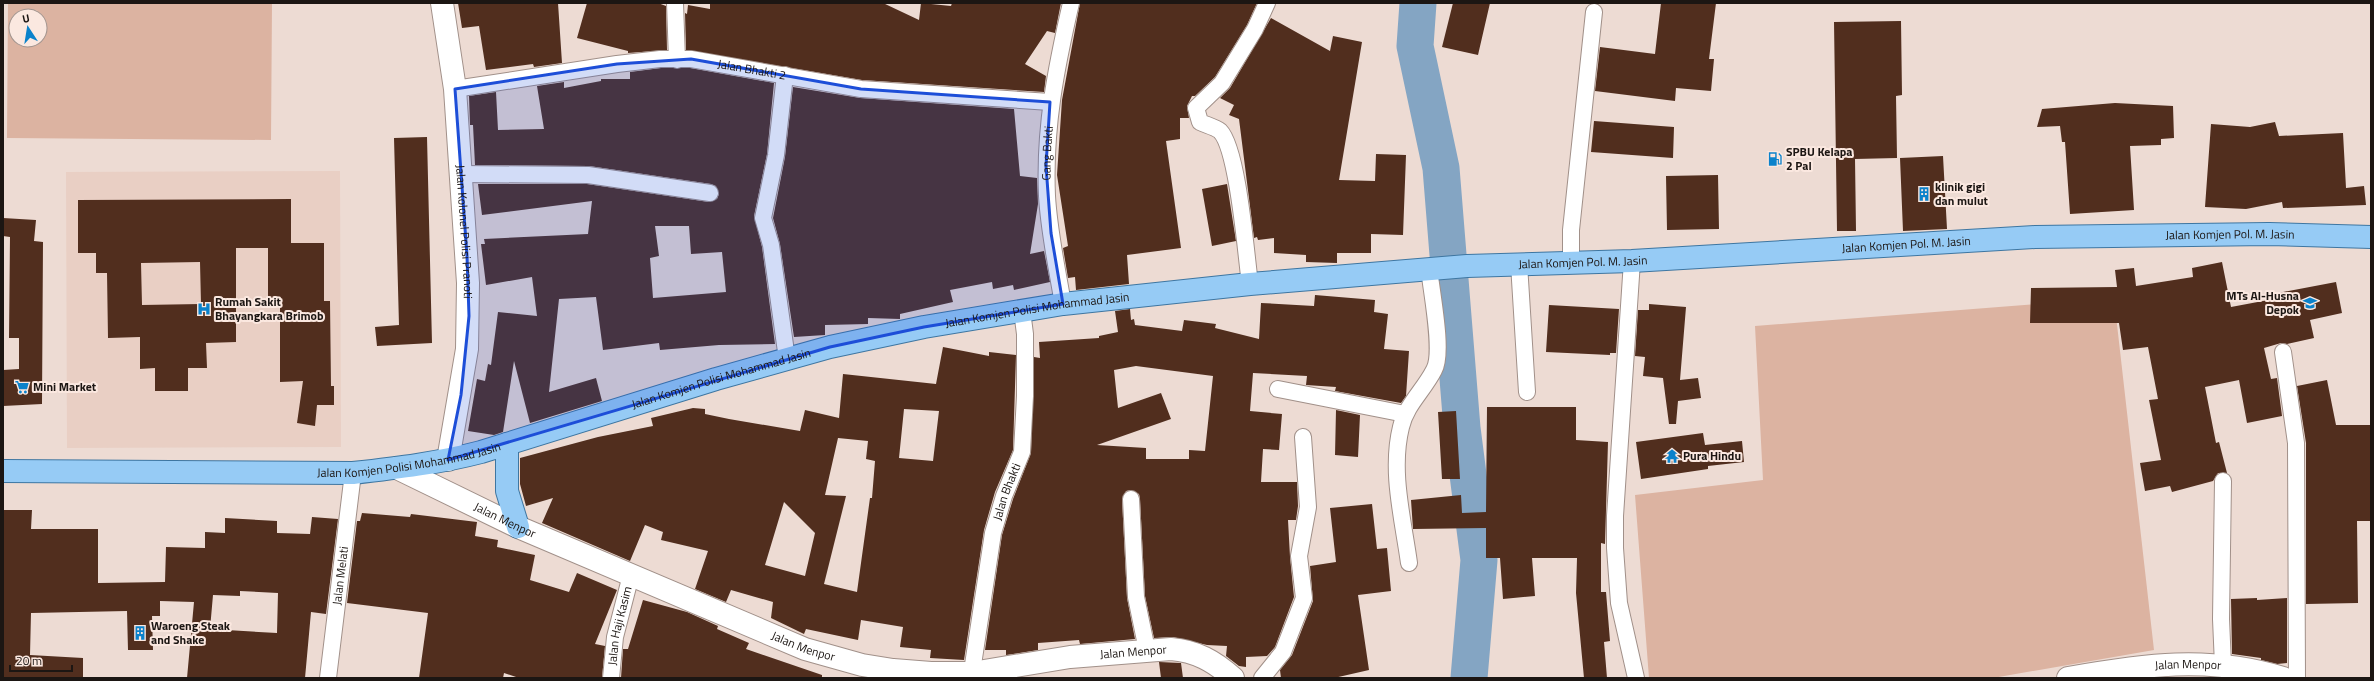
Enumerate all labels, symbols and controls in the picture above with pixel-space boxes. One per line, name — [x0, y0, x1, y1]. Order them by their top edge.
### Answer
north arrow — [8, 8, 48, 48]
text: U — [21, 10, 31, 27]
street label: Jalan Bhakti 2 — [716, 54, 788, 85]
street label: Gang Bakti — [1037, 125, 1058, 181]
place label: SPBU Kelapa 2 Pal — [1786, 142, 1852, 175]
fuel station icon: SPBU Kelapa 2 Pal — [1767, 151, 1783, 167]
street label: Jalan Kolonel Polisi Pranoti — [451, 164, 478, 299]
place label: klinik gigi dan mulut — [1935, 177, 1989, 210]
building icon: klinik gigi dan mulut — [1916, 186, 1932, 202]
street label: Jalan Komjen Pol. M. Jasin — [2165, 224, 2295, 244]
street label: Jalan Komjen Pol. M. Jasin — [1841, 231, 1971, 257]
street label: Jalan Komjen Pol. M. Jasin — [1518, 250, 1648, 273]
place label: MTs Al-Husna Depok — [2226, 286, 2300, 319]
street label: Jalan Komjen Polisi Mohammad Jasin — [944, 287, 1130, 332]
place label: Rumah Sakit Bhayangkara Brimob — [215, 292, 324, 325]
school or university icon: MTs Al-Husna Depok — [2302, 295, 2318, 311]
hospital icon: Rumah Sakit Bhayangkara Brimob — [196, 301, 212, 317]
street label: Jalan Komjen Polisi Mohammad Jasin — [629, 343, 813, 414]
place label: Mini Market — [33, 377, 97, 396]
supermarket icon: Mini Market — [14, 379, 30, 395]
street label: Jalan Komjen Polisi Mohammad Jasin — [317, 436, 503, 482]
place label: Pura Hindu — [1683, 446, 1741, 465]
temple icon: Pura Hindu — [1664, 448, 1680, 464]
street label: Jalan Bhakti — [987, 460, 1025, 523]
street label: Jalan Menpor — [471, 497, 539, 543]
street label: Jalan Melati — [327, 545, 353, 606]
street label: Jalan Haji Kasim — [602, 584, 637, 666]
place label: Waroeng Steak and Shake — [151, 616, 231, 649]
building icon: Waroeng Steak and Shake — [132, 625, 148, 641]
street label: Jalan Menpor — [768, 626, 837, 666]
street label: Jalan Menpor — [1099, 639, 1167, 664]
scale bar — [10, 647, 72, 673]
text: 20 m — [16, 651, 42, 670]
street label: Jalan Menpor — [2154, 654, 2222, 675]

